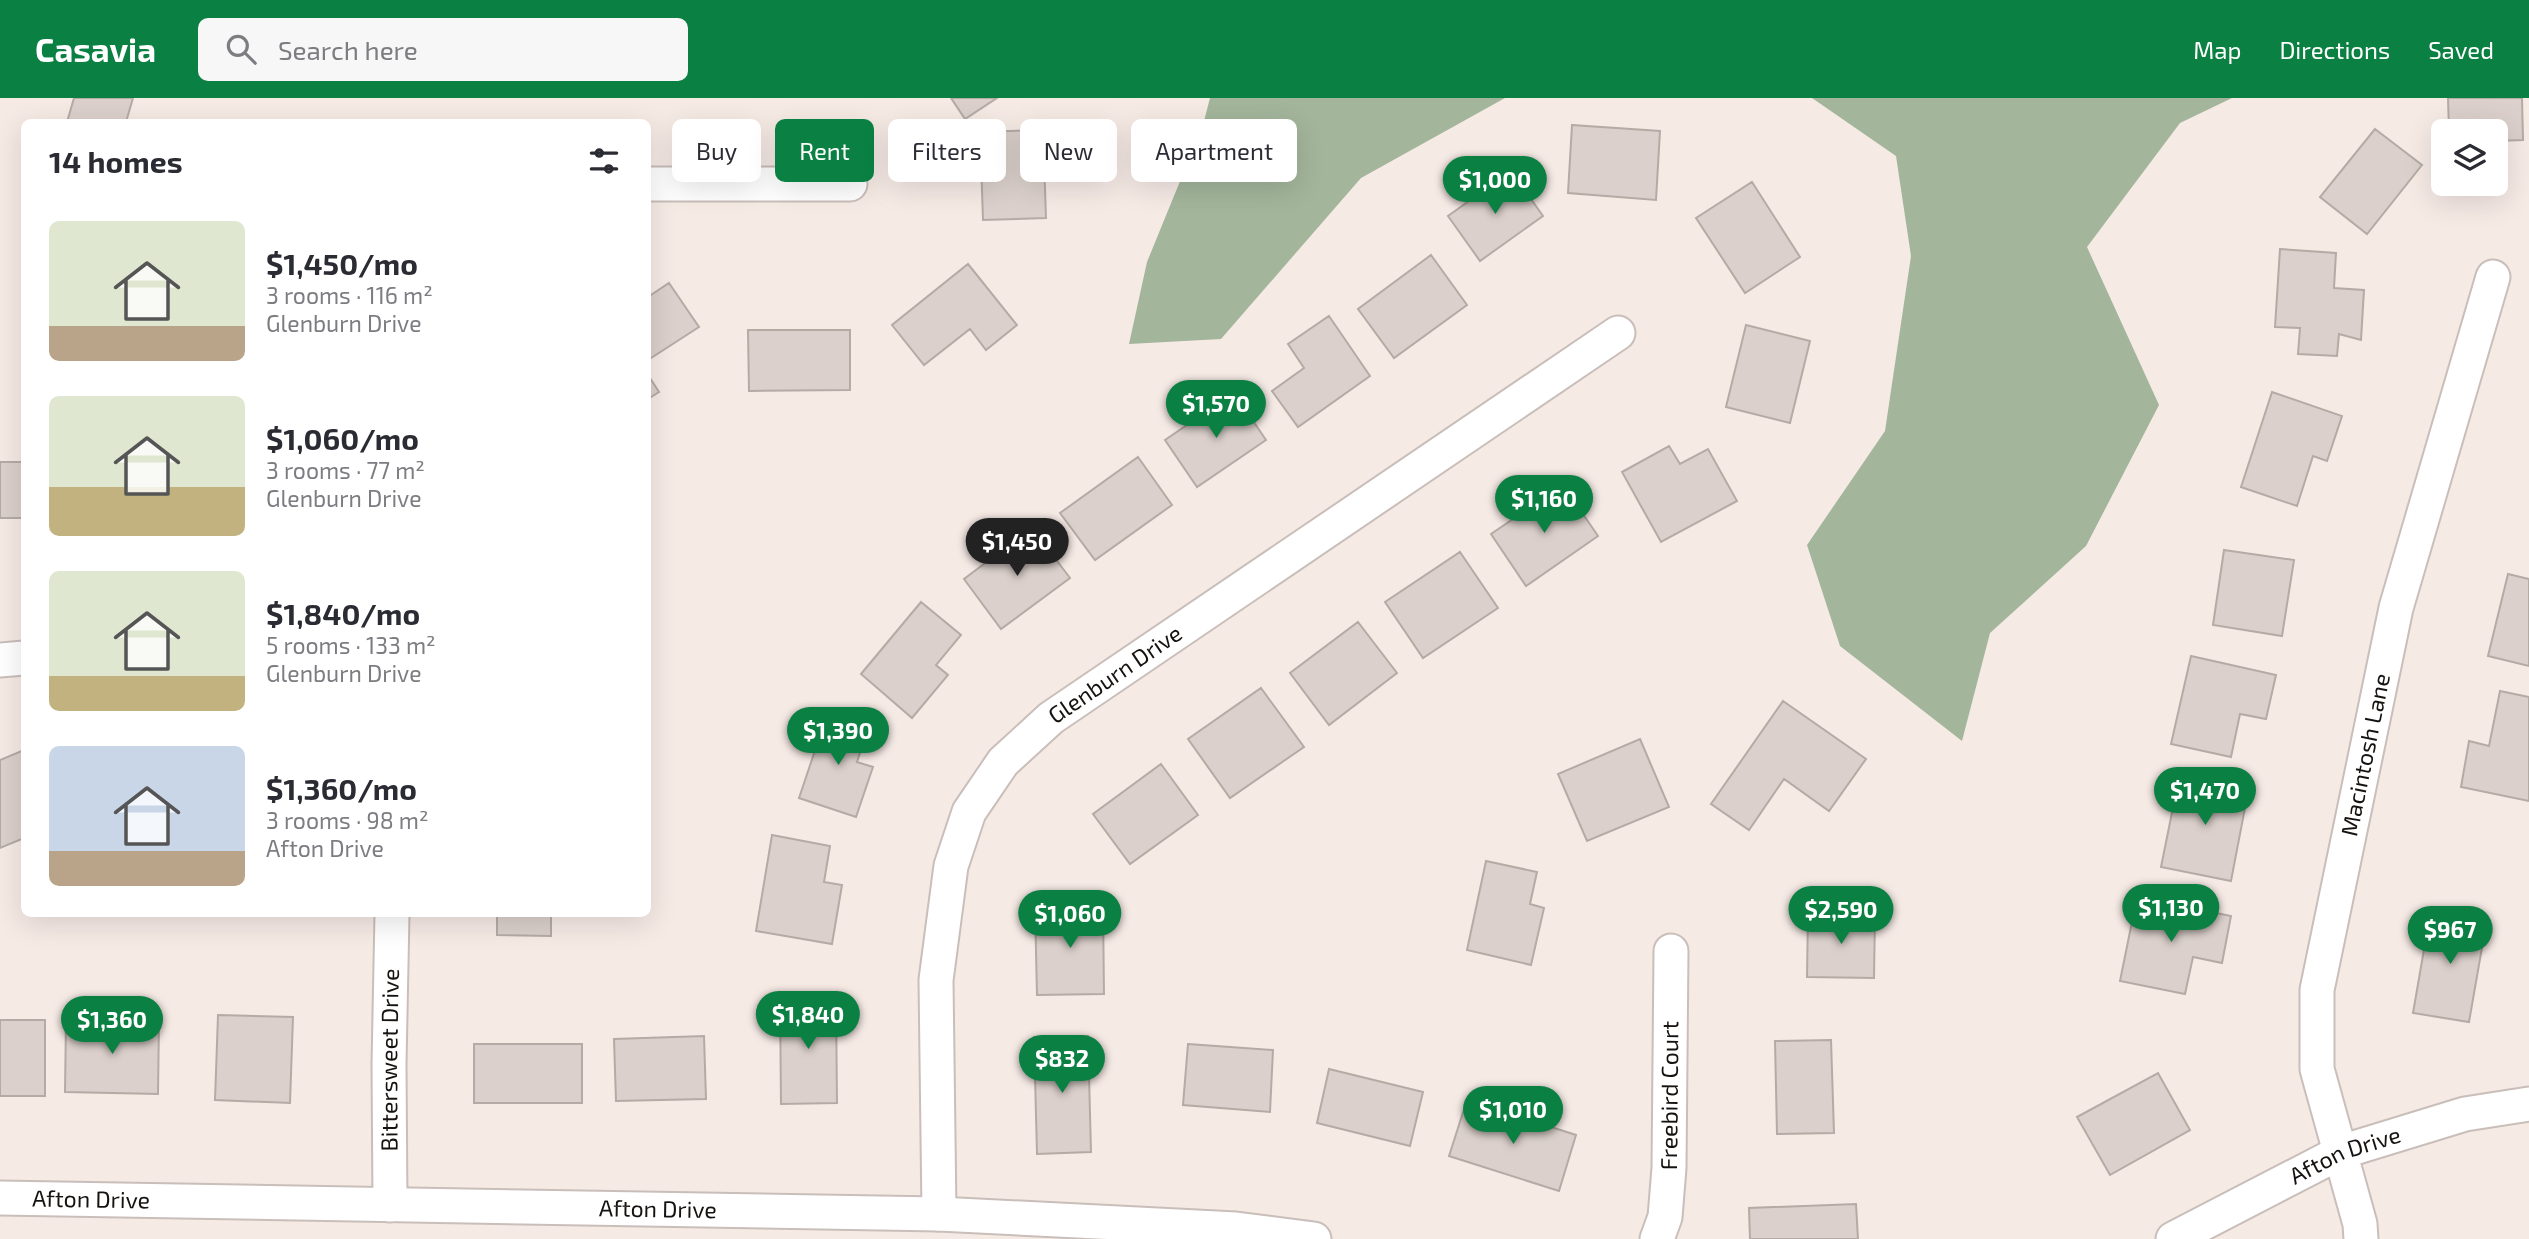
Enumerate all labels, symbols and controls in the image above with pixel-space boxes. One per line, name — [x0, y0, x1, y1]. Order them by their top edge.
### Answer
search box — [198, 18, 688, 81]
text: Casavia — [35, 29, 156, 69]
icon: search — [222, 30, 260, 68]
text: Search here — [278, 34, 418, 65]
text: Map — [2193, 35, 2241, 64]
text: Directions — [2279, 35, 2390, 64]
text: Saved — [2428, 35, 2494, 64]
chip: Buy — [672, 119, 761, 182]
chip: Rent — [775, 119, 874, 182]
chip: Filters — [888, 119, 1006, 182]
chip: New — [1020, 119, 1117, 182]
chip: Apartment — [1131, 119, 1297, 182]
map controls — [2431, 119, 2508, 196]
button: layers — [2431, 119, 2508, 196]
icon: filters — [585, 142, 623, 180]
text: 14 homes — [49, 143, 183, 179]
pin: $1,000 — [1438, 156, 1552, 216]
text: $1,000 — [1459, 165, 1531, 193]
text: $1,450/mo — [266, 245, 418, 281]
icon: home — [105, 249, 189, 333]
text: 3 rooms · 116 m² — [266, 281, 433, 309]
text: Glenburn Drive — [266, 309, 422, 337]
pin: $1,570 — [1159, 380, 1273, 440]
text: $1,570 — [1182, 389, 1250, 417]
text: $1,060/mo — [266, 420, 419, 456]
icon: home — [105, 424, 189, 508]
text: 3 rooms · 77 m² — [266, 456, 425, 484]
pin: $1,160 — [1487, 476, 1601, 535]
text: Glenburn Drive — [266, 484, 422, 512]
text: $1,160 — [1511, 484, 1577, 512]
pin: $1,450 — [960, 518, 1074, 578]
text: $1,450 — [982, 527, 1052, 555]
text: $1,840/mo — [266, 595, 420, 631]
icon: home — [105, 599, 189, 683]
street label: Glenburn Drive — [1042, 618, 1187, 729]
text: 5 rooms · 133 m² — [266, 631, 436, 659]
text: Glenburn Drive — [266, 659, 422, 687]
street label: Macintosh Lane — [2334, 671, 2395, 838]
pin: $1,390 — [781, 708, 895, 767]
text: $1,390 — [803, 716, 873, 744]
pin: $1,470 — [2148, 768, 2262, 827]
text: $1,360/mo — [266, 770, 417, 806]
icon: home — [105, 774, 189, 858]
text: $1,470 — [2170, 776, 2240, 804]
text: 3 rooms · 98 m² — [266, 806, 428, 834]
text: Afton Drive — [266, 834, 384, 862]
pin: $1,130 — [2114, 884, 2228, 944]
pin: $2,590 — [1784, 886, 1898, 946]
pin: $1,060 — [1013, 890, 1127, 950]
text: $1,130 — [2138, 893, 2204, 921]
text: $2,590 — [1804, 895, 1878, 923]
text: $1,060 — [1034, 899, 1106, 927]
pin: $967 — [2409, 906, 2491, 966]
text: $967 — [2424, 915, 2476, 943]
street label: Bittersweet Drive — [374, 968, 404, 1152]
pin: $1,840 — [751, 992, 865, 1051]
pin: $1,360 — [55, 996, 169, 1056]
text: $1,840 — [772, 1000, 844, 1028]
text: $1,360 — [77, 1005, 147, 1033]
street label: Freebird Court — [1654, 1021, 1683, 1170]
pin: $832 — [1021, 1035, 1103, 1095]
text: $832 — [1035, 1044, 1089, 1072]
pin: $1,010 — [1456, 1086, 1570, 1146]
text: $1,010 — [1479, 1095, 1547, 1123]
street label: Afton Drive — [2284, 1120, 2404, 1189]
street label: Afton Drive — [32, 1184, 150, 1214]
street label: Afton Drive — [599, 1193, 717, 1223]

